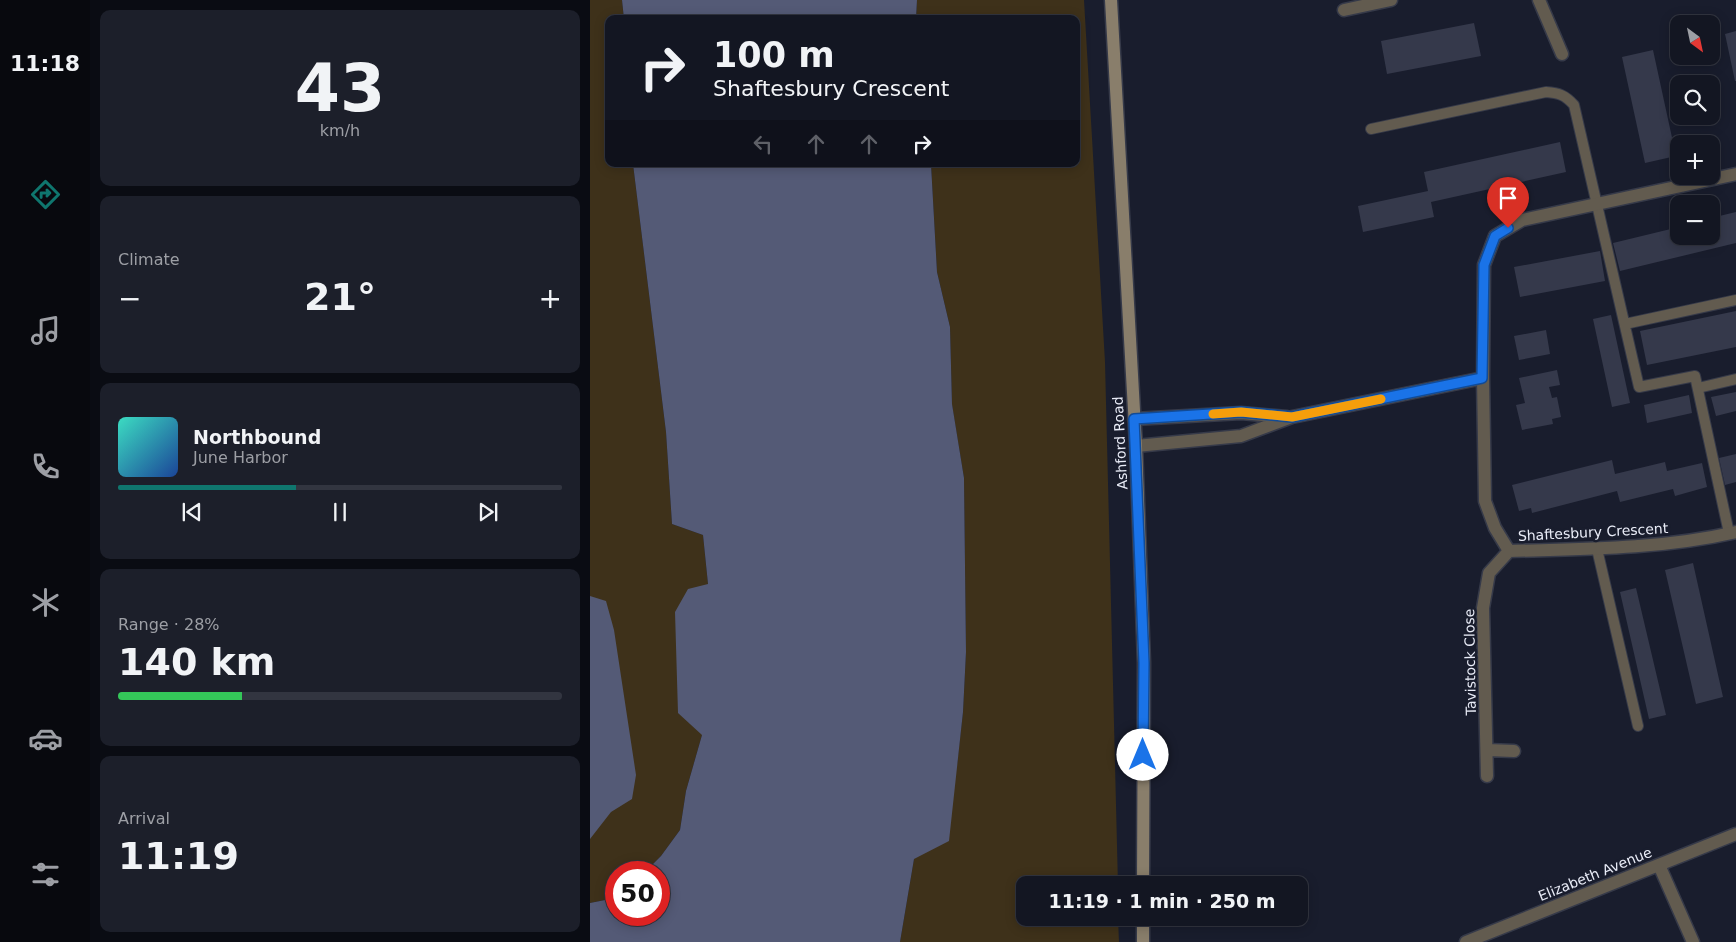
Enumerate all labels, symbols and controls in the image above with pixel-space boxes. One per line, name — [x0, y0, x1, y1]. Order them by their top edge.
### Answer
north arrow — [1670, 15, 1720, 65]
map controls — [1670, 15, 1720, 245]
icon: right — [630, 35, 695, 100]
text: 100 m — [713, 35, 835, 75]
text: 11:18 — [10, 51, 80, 76]
text: 43 — [295, 51, 385, 126]
button: search — [1670, 75, 1720, 125]
text: Shaftesbury Crescent — [713, 76, 949, 101]
text: km/h — [320, 121, 360, 140]
icon: left — [749, 130, 777, 158]
icon: ahead — [802, 130, 830, 158]
icon: ahead — [855, 130, 883, 158]
icon: right — [908, 130, 936, 158]
button: + — [1670, 135, 1720, 185]
icon: directions — [28, 177, 63, 212]
pin — [1487, 177, 1529, 228]
icon: arrive — [1494, 184, 1522, 212]
button: − — [1670, 195, 1720, 245]
text: Climate — [118, 250, 180, 269]
text: 21° — [304, 275, 376, 319]
text: − — [118, 282, 141, 315]
text: + — [539, 282, 562, 315]
icon: music — [28, 313, 63, 348]
street label: Ashford Road — [1110, 396, 1130, 490]
text: Northbound — [193, 426, 321, 448]
text: June Harbor — [193, 448, 288, 467]
icon: phone — [28, 449, 63, 484]
icon: previous — [178, 498, 206, 526]
icon: pause — [326, 498, 354, 526]
icon: next — [474, 498, 502, 526]
street label: Shaftesbury Crescent — [1517, 520, 1669, 544]
icon: climate — [28, 585, 63, 620]
street label: Tavistock Close — [1461, 609, 1479, 716]
text: Range · 28% — [118, 615, 220, 634]
text: 140 km — [118, 640, 275, 684]
icon: car — [28, 721, 63, 756]
position arrow — [1116, 728, 1168, 780]
text: Arrival — [118, 809, 170, 828]
text: 11:19 — [118, 834, 239, 878]
street label: Elizabeth Avenue — [1536, 844, 1654, 904]
icon: filters — [28, 857, 63, 892]
speed limit sign: 50 — [605, 861, 670, 926]
text: 11:19 · 1 min · 250 m — [1048, 890, 1276, 912]

